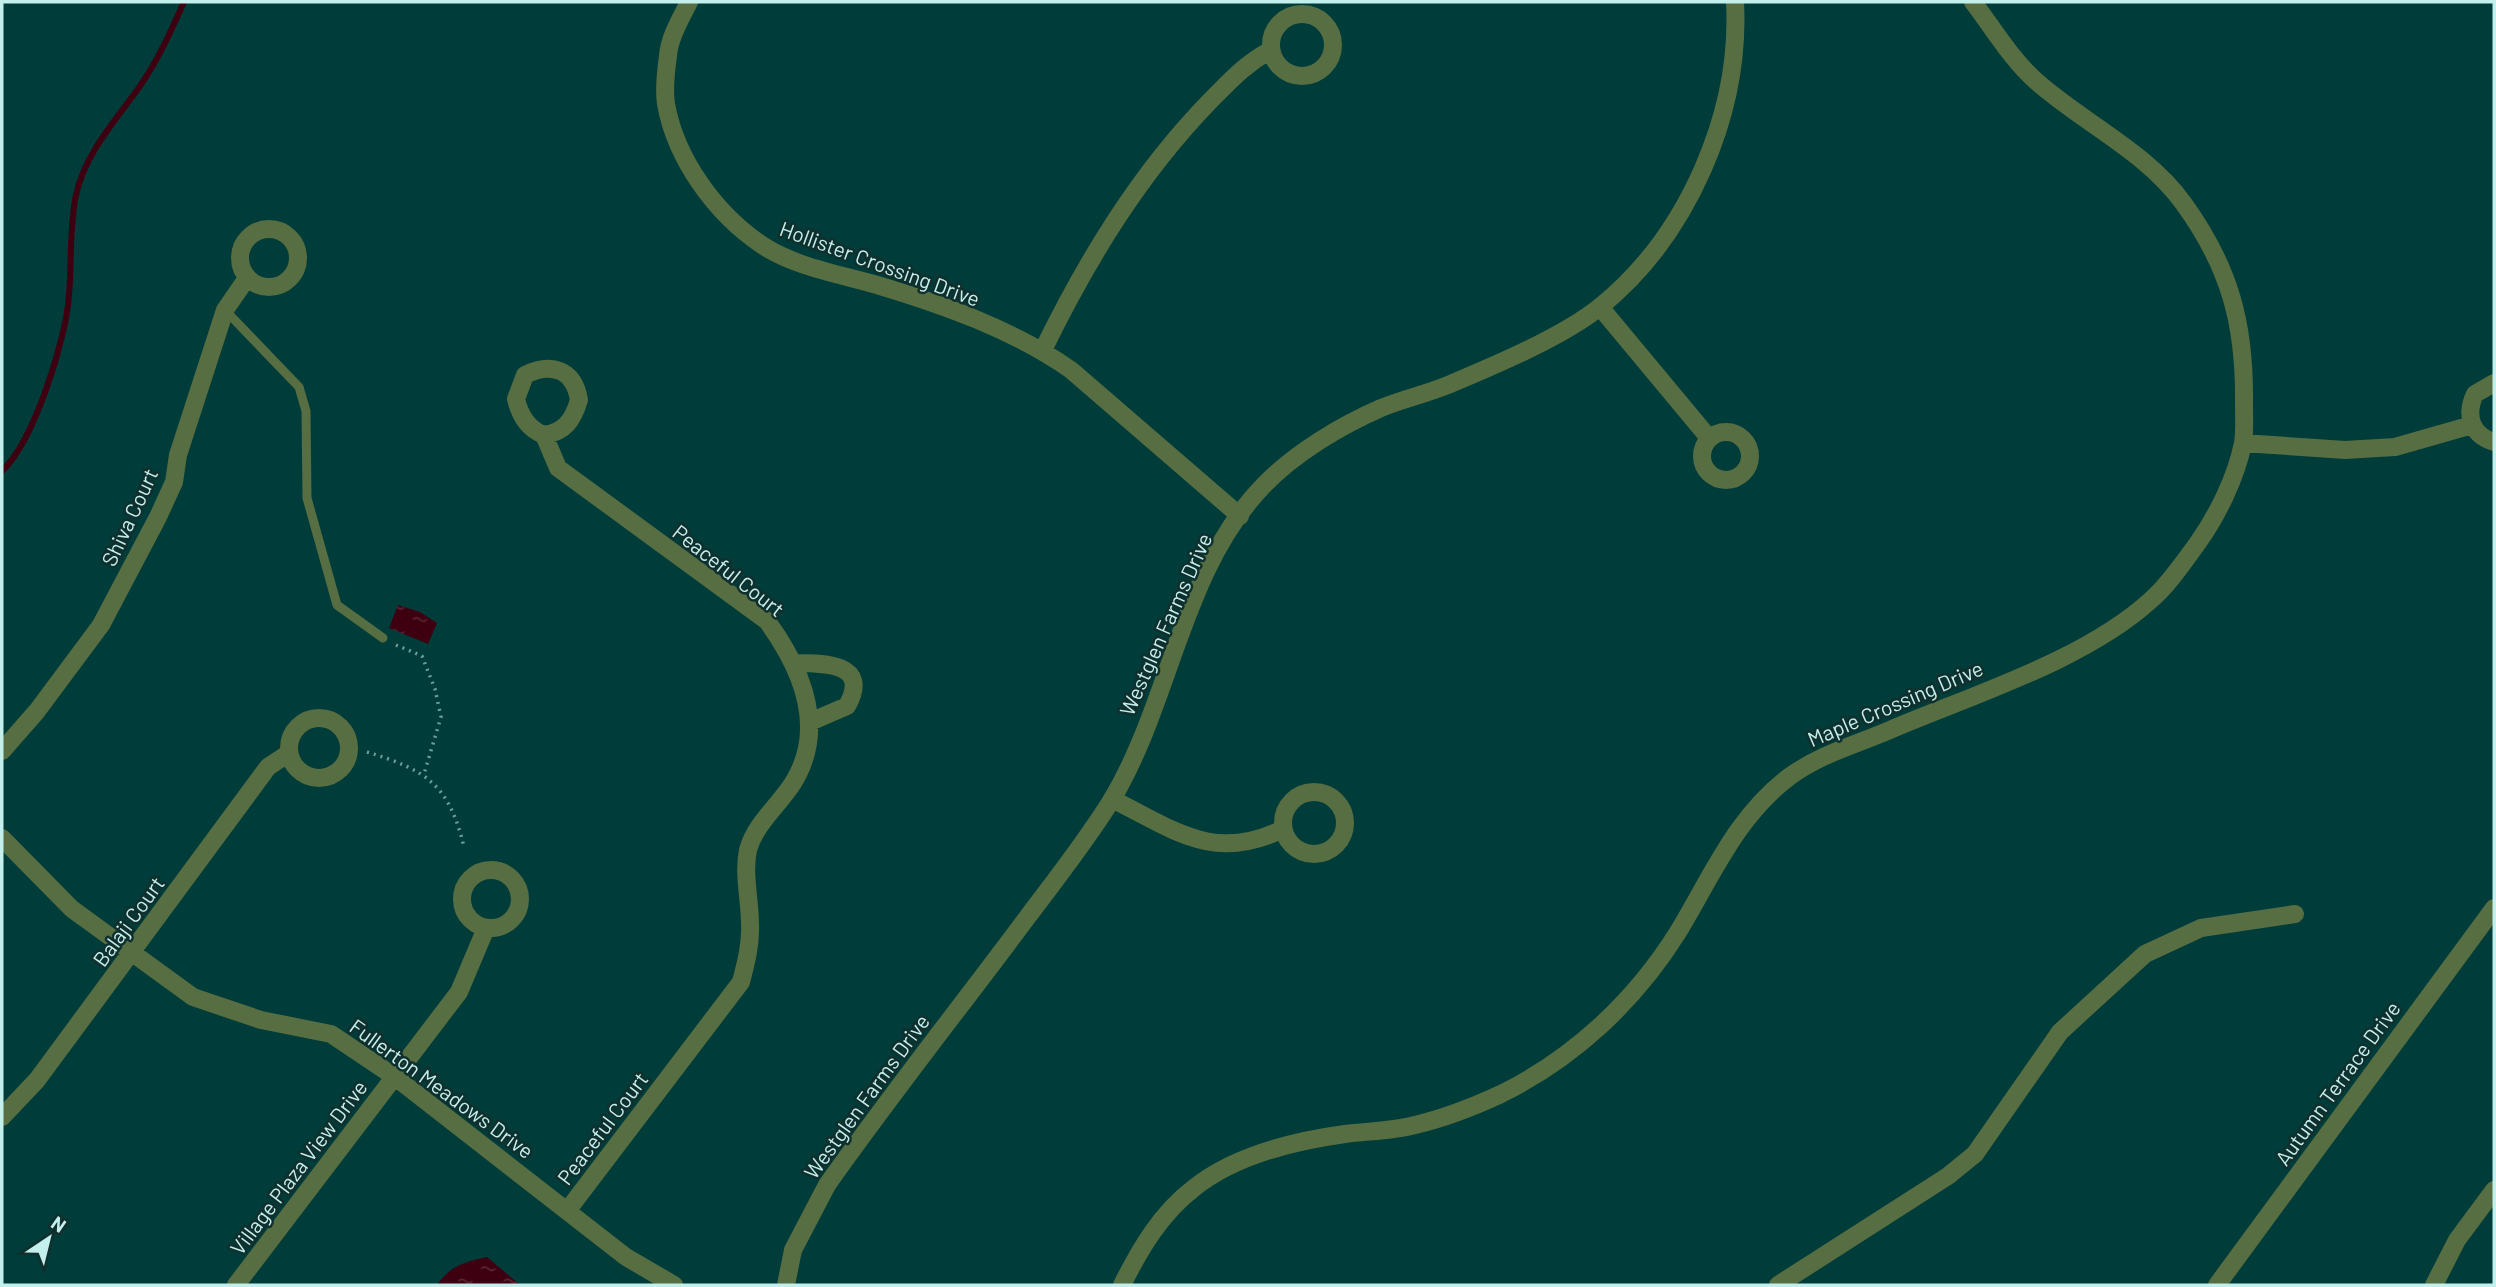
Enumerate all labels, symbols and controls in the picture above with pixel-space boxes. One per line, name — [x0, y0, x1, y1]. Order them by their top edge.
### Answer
street label: Hollister Crossing Drive — [777, 215, 983, 311]
street label: Shiva Court — [96, 464, 162, 570]
street label: Peaceful Court — [668, 519, 790, 621]
street label: Westglen Farms Drive — [1114, 529, 1216, 719]
street label: Maple Crossing Drive — [1804, 655, 1986, 751]
street label: Balaji Court — [87, 871, 169, 971]
street label: Autumn Terrace Drive — [2269, 996, 2405, 1170]
street label: Westglen Farms Drive — [798, 1009, 934, 1183]
street label: Fullerton Meadows Drive — [345, 1013, 539, 1163]
street label: Peaceful Court — [552, 1067, 652, 1189]
street label: Village Plaza View Drive — [224, 1075, 372, 1259]
north arrow — [14, 1203, 84, 1273]
text: N — [47, 1211, 71, 1237]

